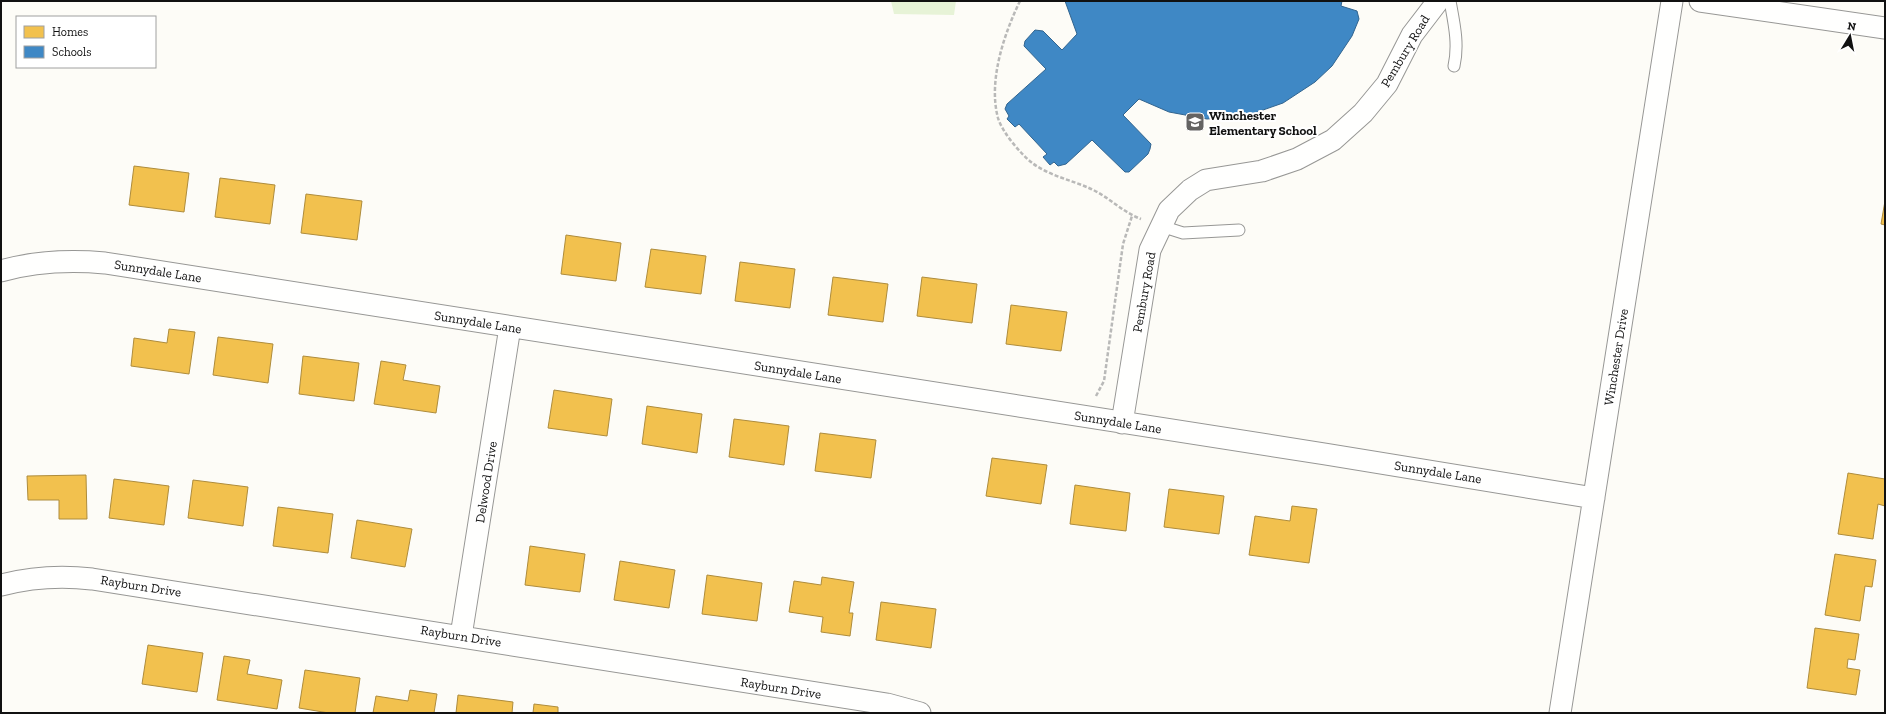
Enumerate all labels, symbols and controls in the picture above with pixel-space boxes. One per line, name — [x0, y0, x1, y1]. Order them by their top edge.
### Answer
street label: Pembury Road — [1378, 12, 1432, 90]
legend — [16, 16, 156, 68]
north arrow — [1830, 16, 1870, 56]
text: N — [1846, 20, 1858, 34]
text: Homes — [52, 25, 88, 39]
text: Schools — [52, 45, 91, 59]
place label: Winchester Elementary School — [1209, 108, 1317, 138]
school or university icon: Winchester Elementary School — [1184, 111, 1206, 133]
street label: Pembury Road — [1130, 251, 1158, 333]
street label: Sunnydale Lane — [113, 257, 203, 285]
street label: Sunnydale Lane — [433, 308, 523, 336]
street label: Winchester Drive — [1601, 308, 1631, 406]
street label: Sunnydale Lane — [753, 358, 843, 386]
street label: Sunnydale Lane — [1073, 408, 1163, 436]
street label: Delwood Drive — [472, 440, 500, 524]
street label: Sunnydale Lane — [1393, 458, 1483, 486]
street label: Rayburn Drive — [100, 572, 182, 600]
street label: Rayburn Drive — [420, 622, 502, 650]
street label: Rayburn Drive — [740, 674, 822, 702]

